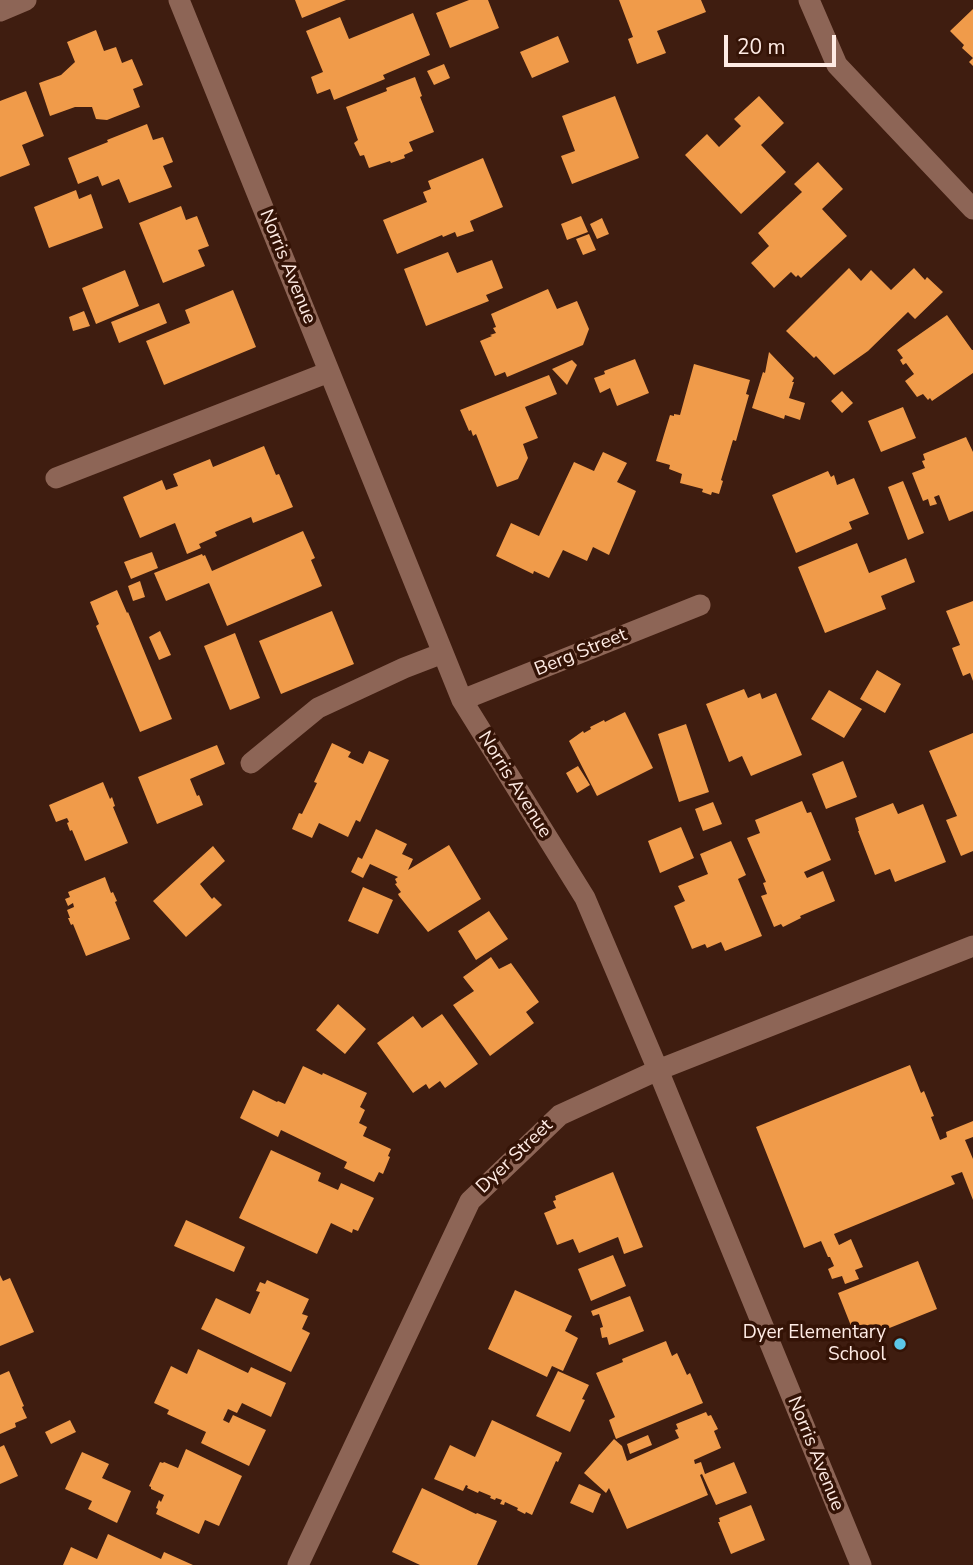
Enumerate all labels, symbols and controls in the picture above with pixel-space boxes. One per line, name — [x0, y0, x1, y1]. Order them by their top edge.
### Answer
scale bar — [728, 21, 840, 65]
text: 20 m — [737, 33, 786, 61]
street label: Norris Avenue — [254, 206, 320, 328]
street label: Berg Street — [532, 624, 630, 682]
street label: Norris Avenue — [472, 728, 556, 842]
street label: Dyer Street — [472, 1115, 558, 1199]
place label: Dyer Elementary School — [743, 1322, 886, 1366]
marker: Dyer Elementary School — [892, 1336, 908, 1352]
street label: Norris Avenue — [782, 1393, 848, 1515]

